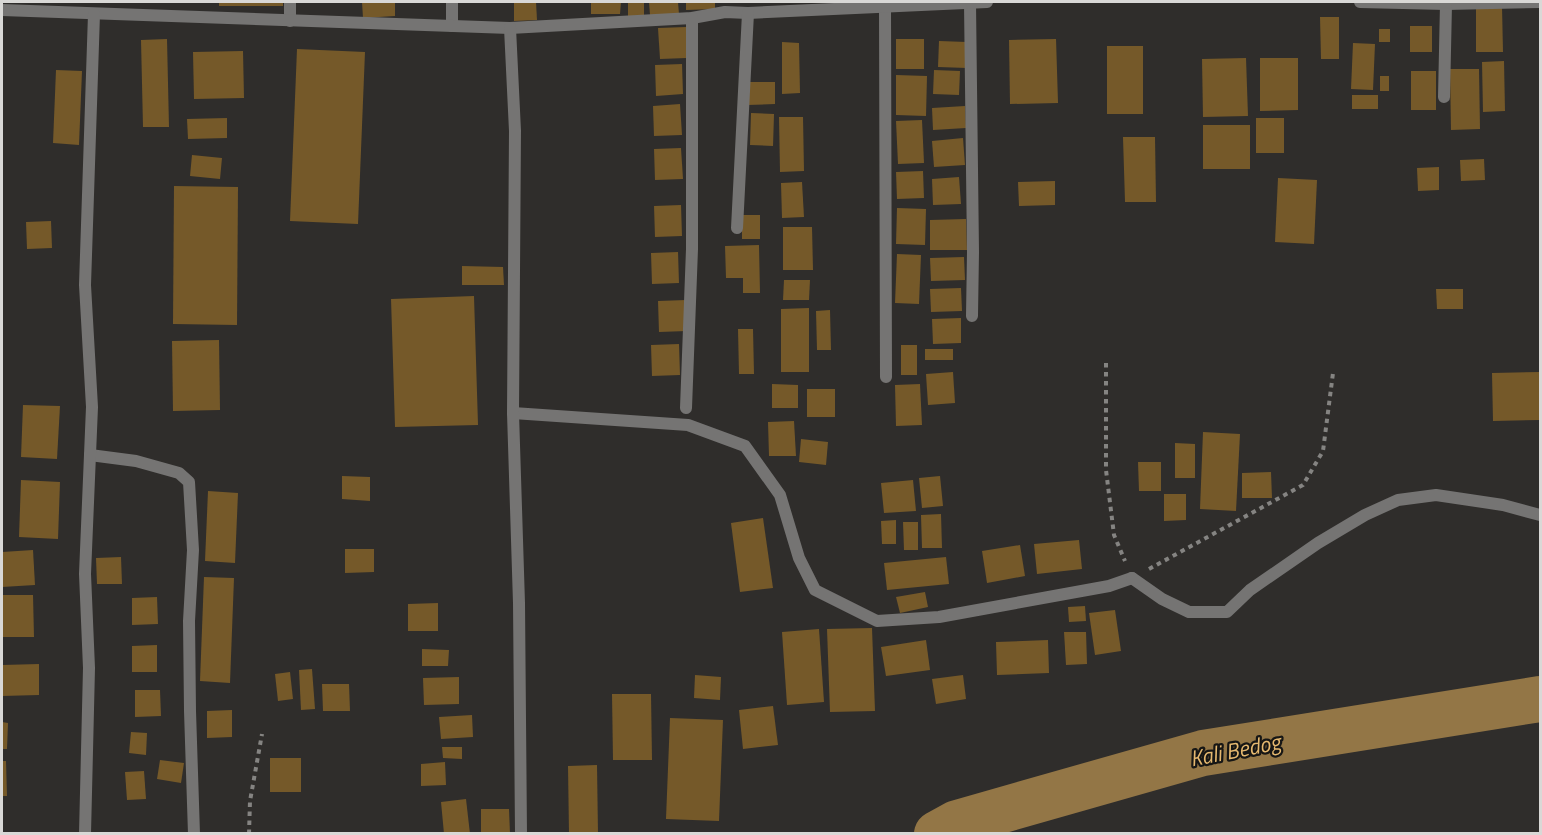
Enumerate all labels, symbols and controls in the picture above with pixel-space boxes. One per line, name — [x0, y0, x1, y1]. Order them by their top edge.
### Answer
water label: Kali Bedog — [1187, 724, 1286, 775]

